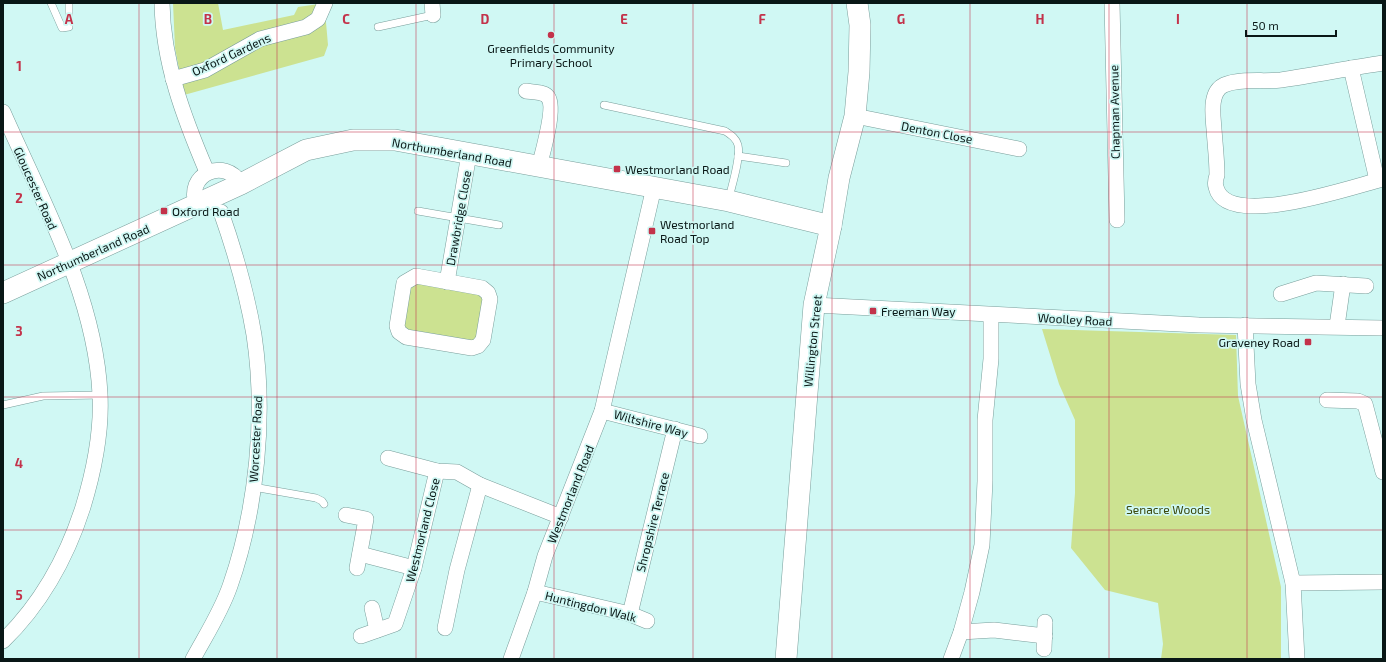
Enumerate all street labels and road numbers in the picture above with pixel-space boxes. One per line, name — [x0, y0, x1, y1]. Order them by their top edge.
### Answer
street label: Oxford Gardens — [189, 30, 273, 78]
street label: Chapman Avenue — [1106, 65, 1122, 159]
street label: Denton Close — [900, 118, 974, 146]
street label: Northumberland Road — [391, 135, 513, 169]
street label: Gloucester Road — [12, 145, 60, 231]
street label: Drawbridge Close — [443, 169, 473, 267]
street label: Northumberland Road — [35, 221, 151, 283]
street label: Willington Street — [800, 294, 824, 388]
street label: Woolley Road — [1037, 310, 1113, 328]
street label: Worcester Road — [246, 395, 264, 483]
street label: Wiltshire Way — [612, 406, 690, 440]
street label: Westmorland Road — [544, 443, 596, 545]
street label: Shropshire Terrace — [633, 471, 671, 573]
street label: Westmorland Close — [402, 476, 442, 584]
street label: Huntingdon Walk — [544, 588, 638, 624]

